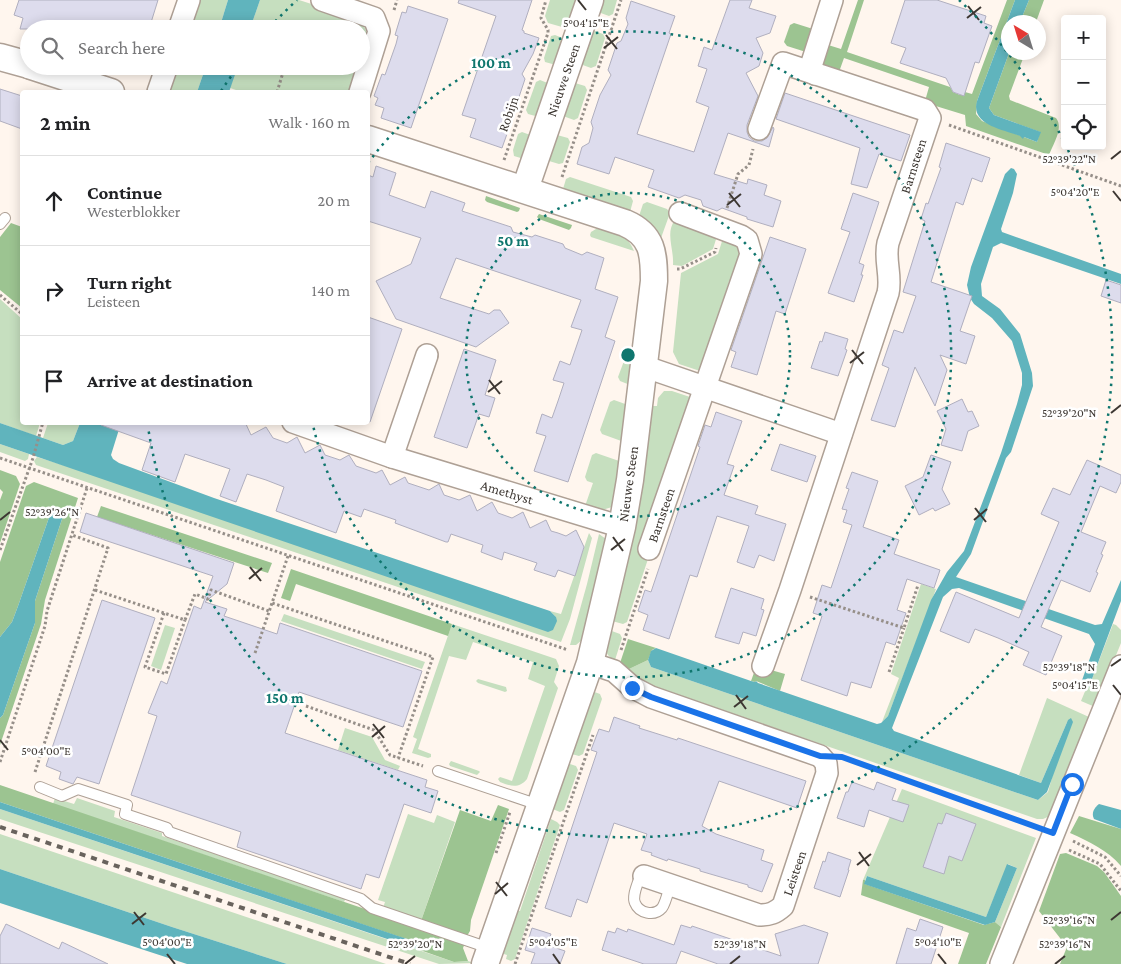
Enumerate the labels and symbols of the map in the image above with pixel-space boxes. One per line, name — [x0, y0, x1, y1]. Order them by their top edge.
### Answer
north arrow — [1001, 15, 1046, 60]
text: 5°04'15"E — [563, 16, 610, 30]
street label: Nieuwe Steen — [543, 41, 583, 119]
text: 100 m — [471, 55, 511, 71]
street label: Robijn — [495, 94, 523, 134]
street label: Barnsteen — [897, 136, 929, 195]
text: 52°39'22"N — [1042, 152, 1096, 166]
text: 5°04'20"E — [1051, 185, 1100, 199]
text: 50 m — [497, 233, 529, 249]
centre of rings — [619, 346, 637, 364]
text: 52°39'20"N — [1042, 406, 1096, 420]
street label: Nieuwe Steen — [615, 445, 641, 523]
street label: Amethyst — [479, 476, 535, 508]
street label: Barnsteen — [644, 485, 678, 544]
text: 52°39'26"N — [25, 505, 79, 519]
text: 52°39'18"N — [1043, 660, 1096, 674]
route end — [621, 677, 644, 700]
text: 5°04'15"E — [1052, 678, 1099, 692]
text: 150 m — [266, 690, 304, 706]
text: 5°04'00"E — [21, 744, 71, 758]
route start — [1061, 773, 1084, 796]
street label: Leisteen — [779, 848, 809, 898]
text: 52°39'16"N — [1043, 913, 1095, 927]
text: 5°04'00"E — [142, 935, 192, 949]
text: 5°04'05"E — [529, 935, 578, 949]
text: 5°04'10"E — [914, 935, 962, 949]
text: 52°39'20"N — [388, 937, 442, 951]
text: 52°39'18"N — [714, 937, 767, 951]
text: 52°39'16"N — [1039, 937, 1091, 951]

